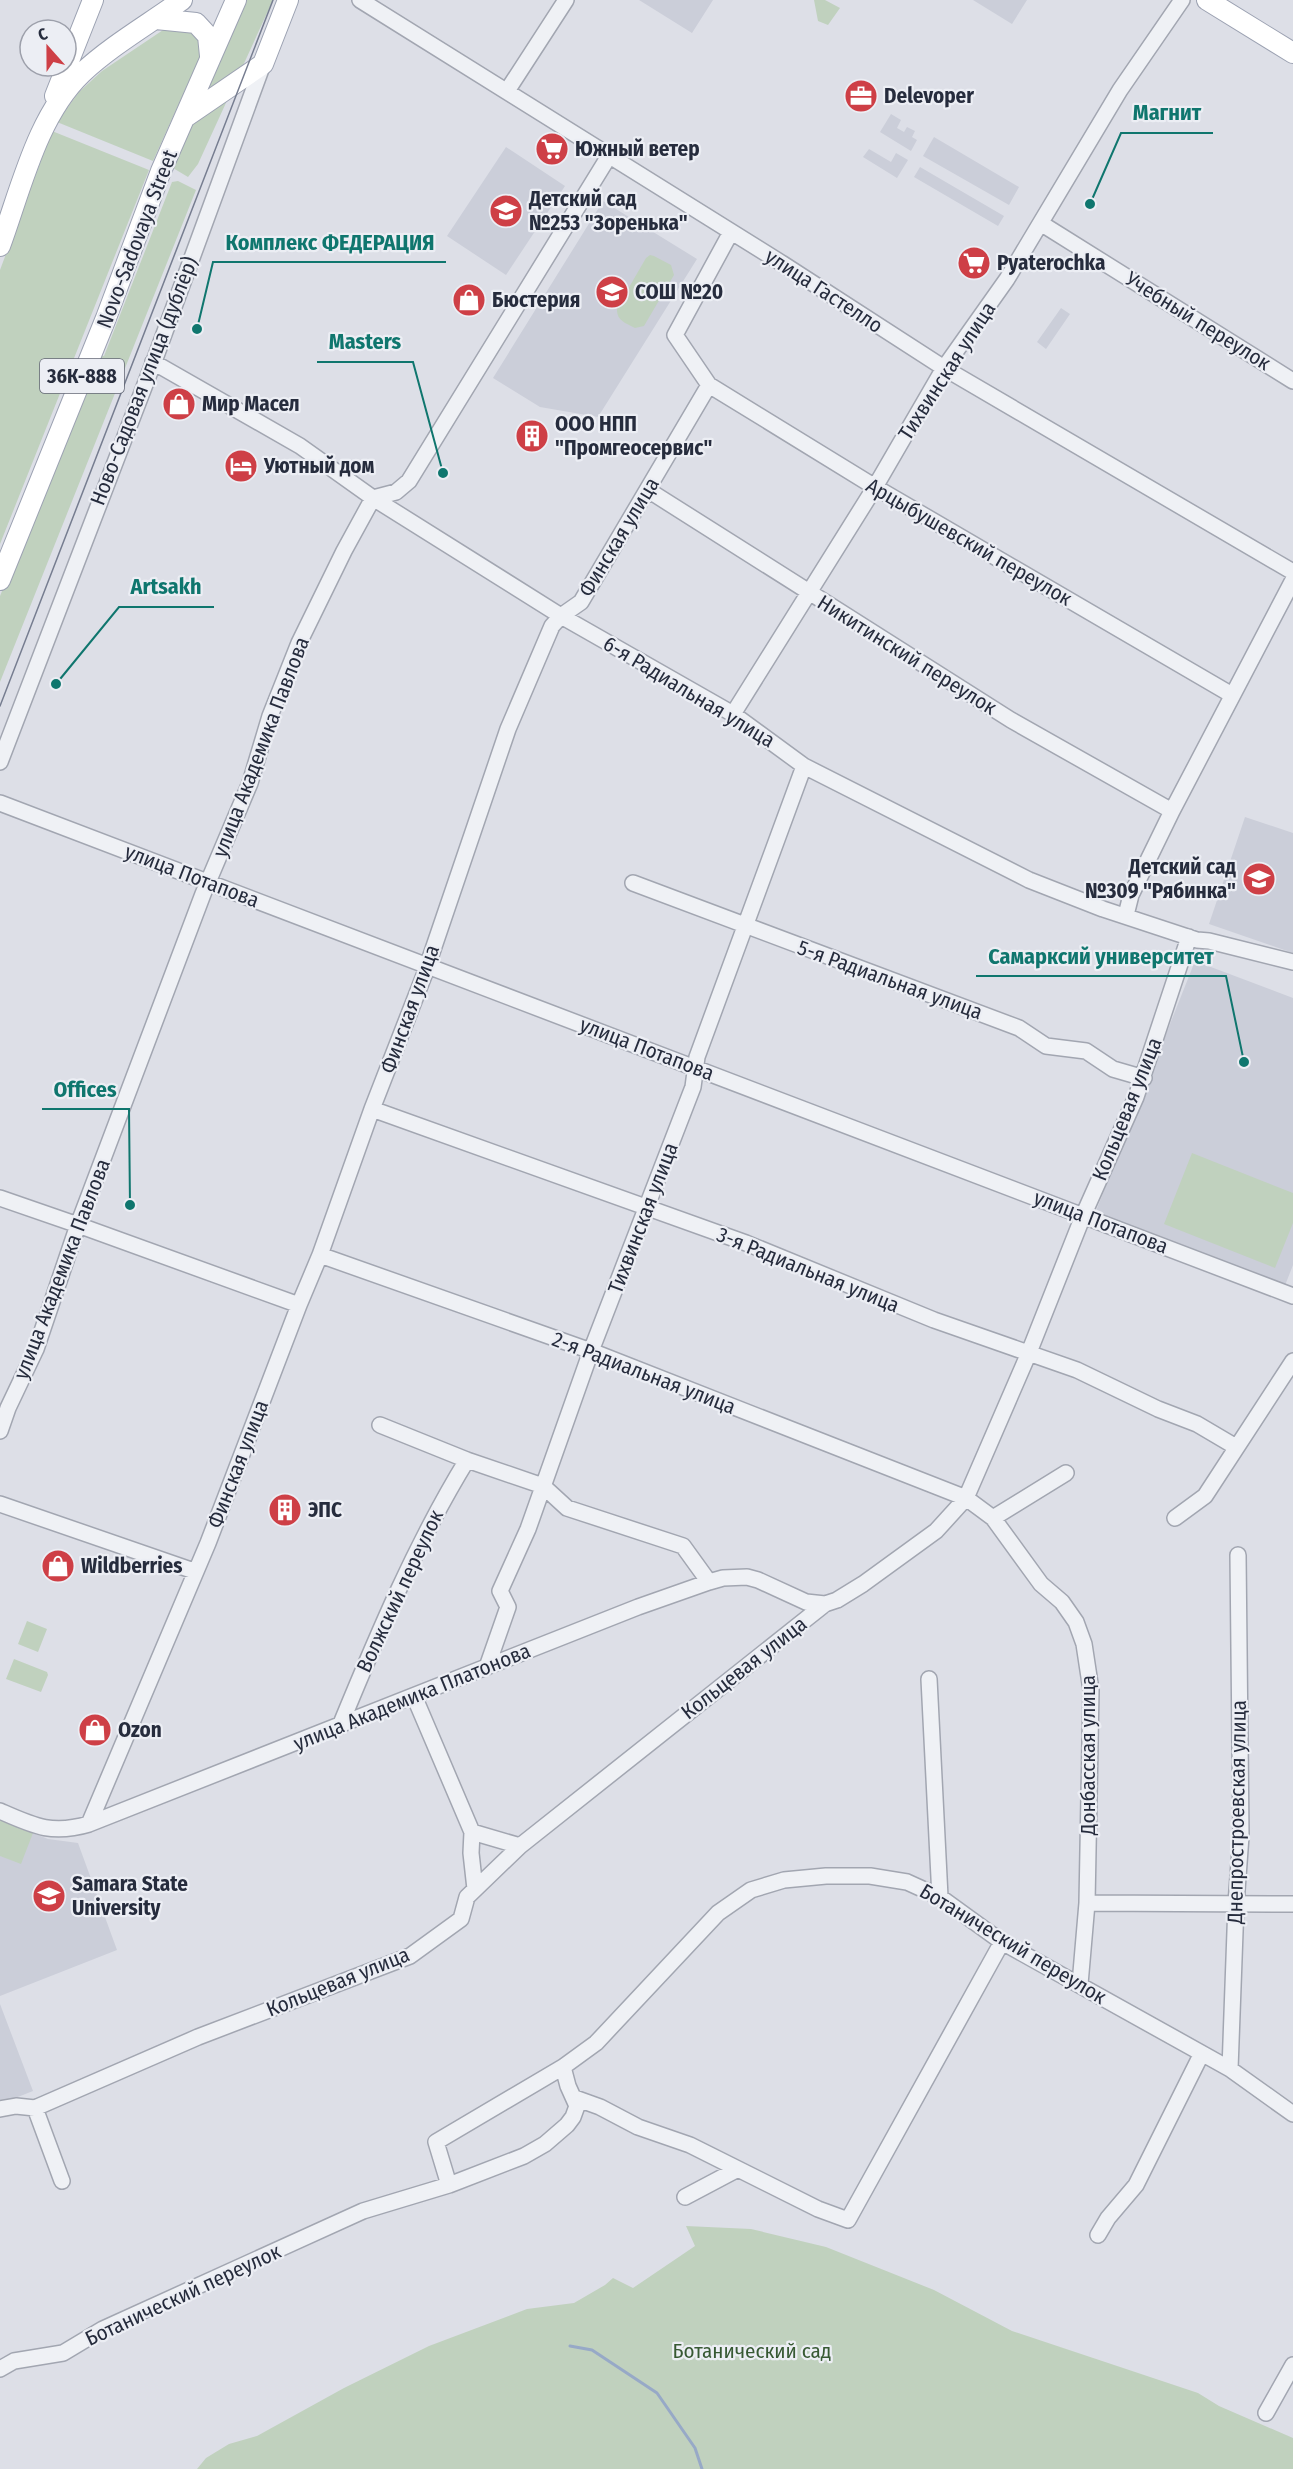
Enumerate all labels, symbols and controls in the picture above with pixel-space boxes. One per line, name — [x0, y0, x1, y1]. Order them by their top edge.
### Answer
north arrow — [18, 18, 78, 78]
text: С — [35, 24, 51, 45]
office icon: Delevoper — [843, 78, 879, 114]
place label: Delevoper — [884, 83, 974, 109]
callout: Магнит — [1121, 93, 1213, 133]
text: Магнит — [1133, 99, 1202, 126]
supermarket icon: Южный ветер — [534, 131, 570, 167]
place label: Южный ветер — [575, 136, 700, 162]
street label: Novo-Sadovaya Street — [91, 146, 183, 332]
place label: Детский сад №253 "Зоренька" — [528, 186, 688, 236]
school or university icon: Детский сад №253 "Зоренька" — [488, 193, 524, 229]
callout: Комплекс ФЕДЕРАЦИЯ — [213, 222, 446, 262]
text: Комплекс ФЕДЕРАЦИЯ — [226, 229, 434, 256]
street label: улица Гастелло — [760, 243, 888, 339]
supermarket icon: Pyaterochka — [956, 245, 992, 281]
place label: Pyaterochka — [997, 250, 1105, 276]
street label: Ново-Садовая улица (дублёр) — [85, 253, 203, 509]
street label: Учебный переулок — [1120, 265, 1276, 376]
school or university icon: СОШ №20 — [594, 274, 630, 310]
place label: СОШ №20 — [635, 279, 723, 305]
shop icon: Бюстерия — [451, 282, 487, 318]
place label: Бюстерия — [492, 287, 580, 313]
street label: Тихвинская улица — [893, 297, 1001, 445]
callout: Masters — [317, 322, 413, 362]
text: Masters — [329, 328, 401, 355]
road number: 36К-888 — [40, 359, 124, 393]
shop icon: Мир Масел — [161, 386, 197, 422]
place label: Мир Масел — [202, 391, 300, 417]
place label: ООО НПП "Промгеосервис" — [555, 411, 712, 461]
building icon: ООО НПП "Промгеосервис" — [514, 418, 550, 454]
hotel icon: Уютный дом — [223, 448, 259, 484]
place label: Уютный дом — [263, 453, 375, 479]
street label: Арцыбушевский переулок — [861, 472, 1077, 612]
street label: Финская улица — [573, 473, 665, 601]
callout: Аrtsakh — [119, 567, 214, 607]
text: Аrtsakh — [130, 573, 201, 600]
street label: Никитинский переулок — [813, 589, 1001, 721]
street label: 6-я Радиальная улица — [599, 631, 779, 753]
street label: улица Академика Павлова — [207, 633, 315, 861]
street label: улица Потапова — [121, 838, 263, 914]
place label: Детский сад №309 "Рябинка" — [1085, 854, 1236, 904]
school or university icon: Детский сад №309 "Рябинка" — [1241, 861, 1277, 897]
street label: 5-я Радиальная улица — [794, 934, 986, 1026]
callout: Самарксий университет — [976, 936, 1226, 976]
street label: Финская улица — [375, 941, 445, 1077]
text: Самарксий университет — [988, 943, 1214, 970]
street label: улица Потапова — [576, 1011, 718, 1087]
street label: Кольцевая улица — [1086, 1034, 1168, 1184]
callout: Offices — [42, 1069, 129, 1109]
text: Offices — [53, 1076, 117, 1103]
street label: Тихвинская улица — [602, 1139, 684, 1297]
street label: улица Академика Павлова — [8, 1155, 116, 1383]
street label: улица Потапова — [1030, 1184, 1172, 1260]
street label: 3-я Радиальная улица — [713, 1221, 903, 1319]
street label: 2-я Радиальная улица — [549, 1326, 739, 1420]
street label: Финская улица — [202, 1396, 274, 1532]
building icon: ЭПС — [267, 1492, 303, 1528]
place label: ЭПС — [308, 1497, 342, 1523]
street label: Волжский переулок — [351, 1505, 449, 1676]
shop icon: Wildberries — [40, 1548, 76, 1584]
place label: Wildberries — [81, 1553, 182, 1579]
street label: Кольцевая улица — [676, 1611, 812, 1725]
street label: улица Академика Платонова — [290, 1637, 534, 1757]
street label: Донбасская улица — [1075, 1675, 1101, 1836]
street label: Днепростроевская улица — [1222, 1700, 1252, 1925]
shop icon: Ozon — [77, 1712, 113, 1748]
place label: Ozon — [118, 1717, 162, 1743]
place label: Samara State University — [72, 1871, 188, 1921]
school or university icon: Samara State University — [31, 1878, 67, 1914]
street label: Ботанический переулок — [915, 1878, 1111, 2010]
street label: Кольцевая улица — [263, 1941, 413, 2023]
street label: Ботанический переулок — [81, 2238, 285, 2352]
park label: Ботанический сад — [673, 2338, 831, 2364]

